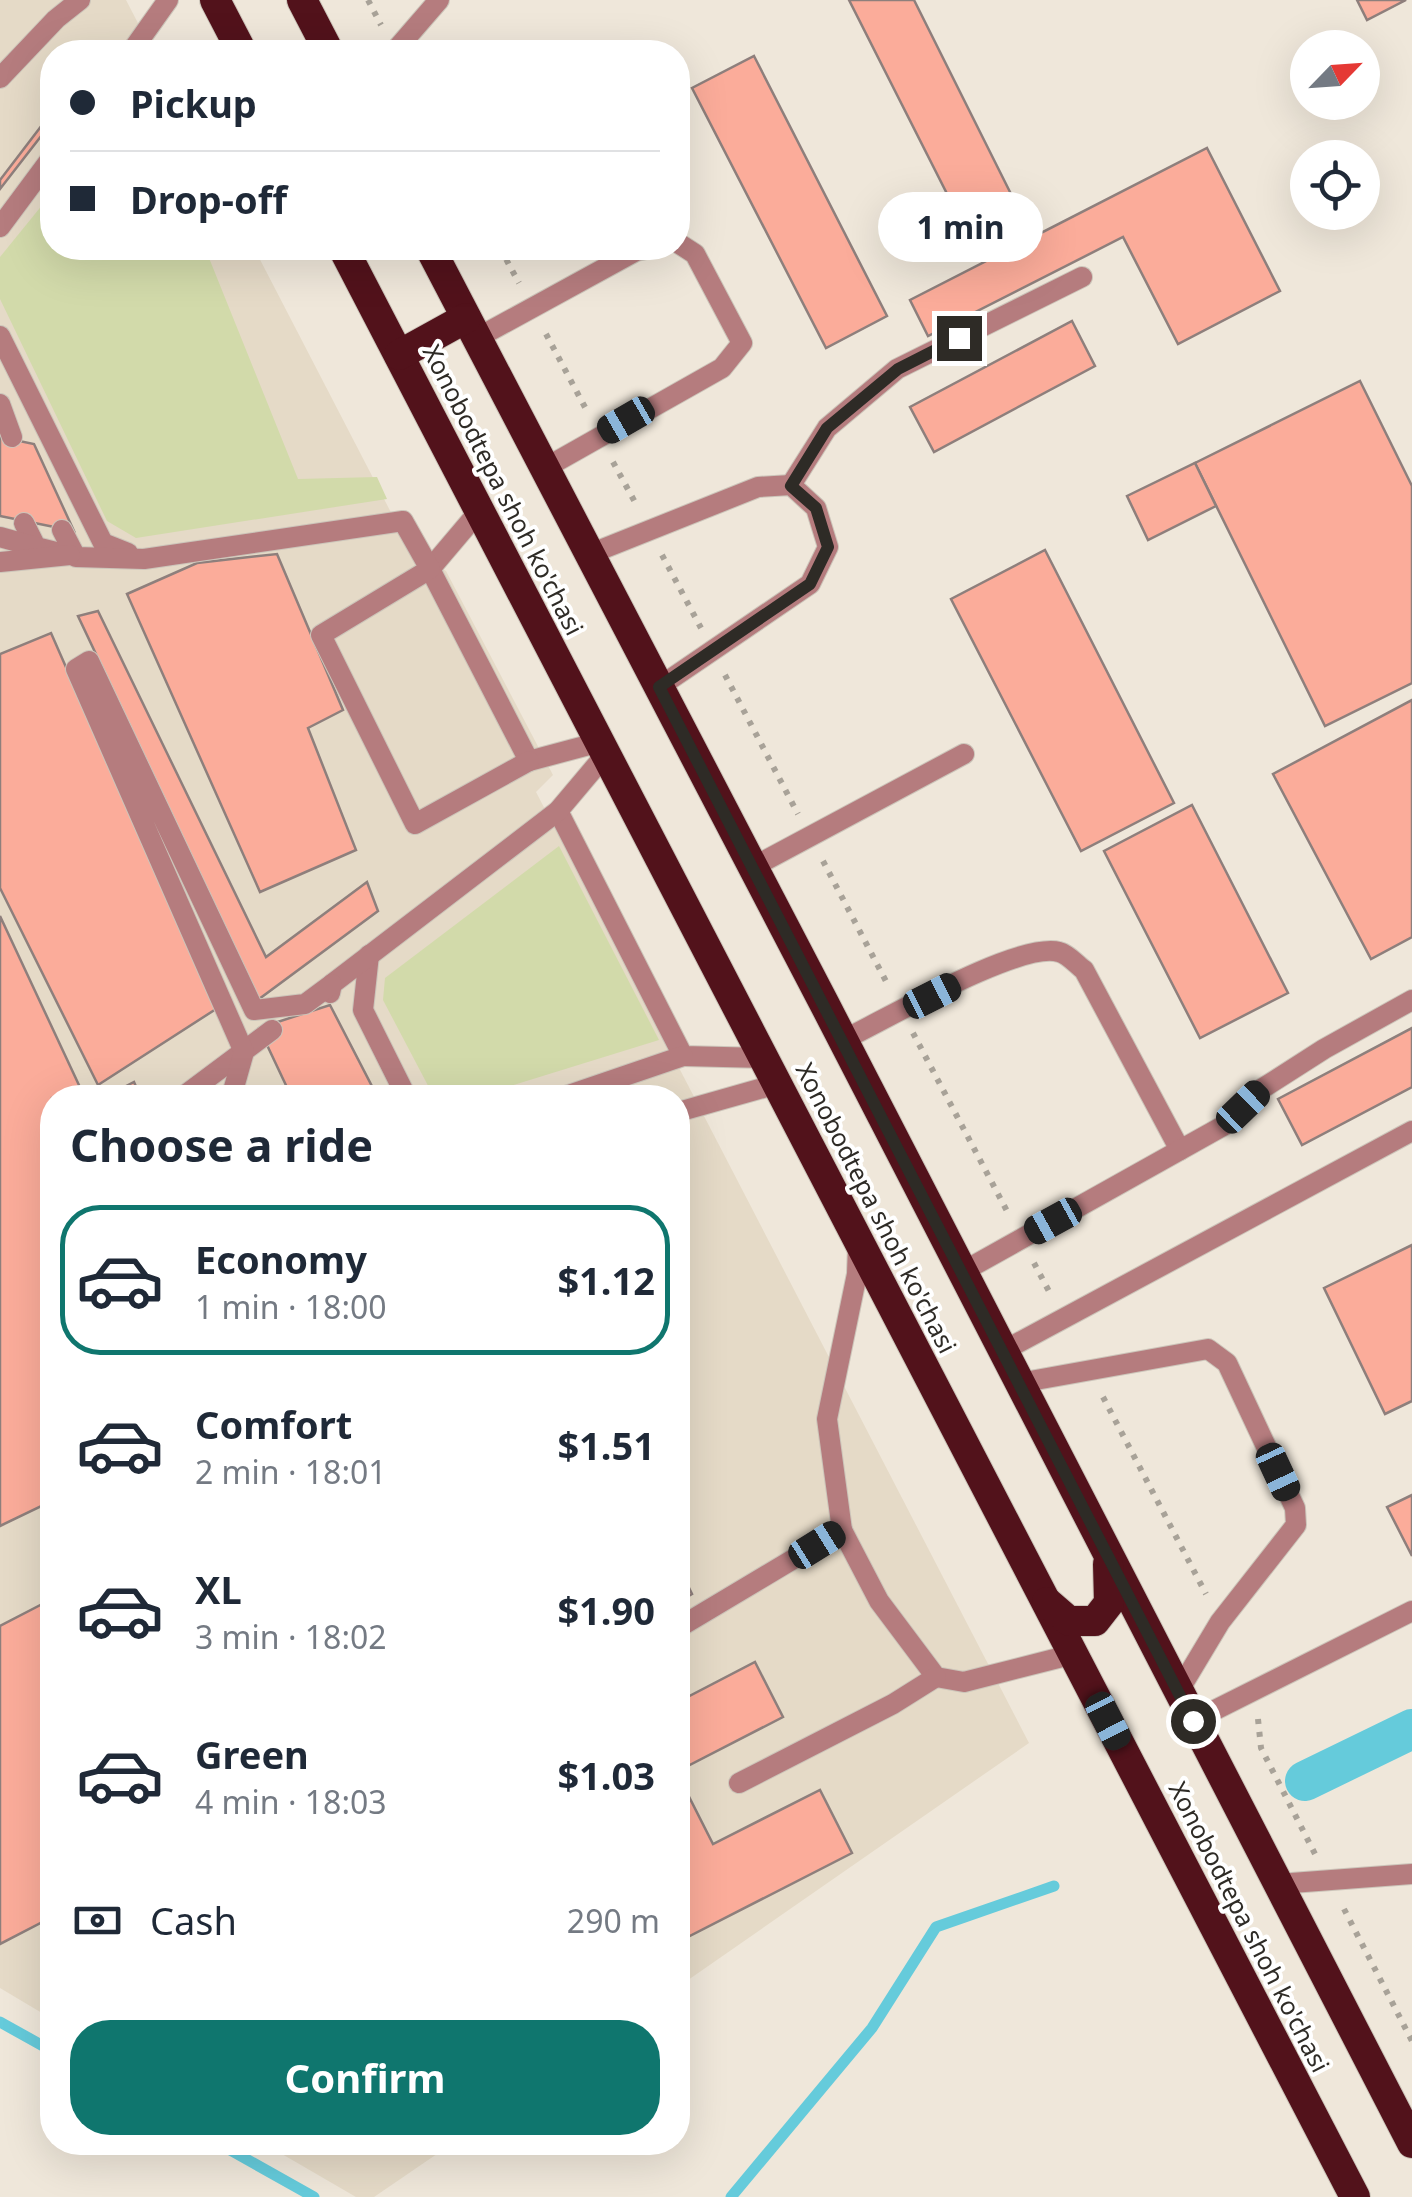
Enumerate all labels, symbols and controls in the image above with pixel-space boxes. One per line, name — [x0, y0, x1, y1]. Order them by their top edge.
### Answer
north arrow — [1290, 30, 1380, 120]
map controls — [1290, 30, 1380, 230]
text: Pickup — [130, 77, 257, 129]
button: locate — [1290, 140, 1380, 230]
text: Drop-off — [130, 173, 287, 225]
callout: 1 min — [876, 193, 1042, 263]
text: 1 min — [916, 205, 1005, 248]
route end — [937, 316, 982, 361]
street label: Xonobodtepa shoh ko'chasi — [416, 338, 592, 641]
car — [593, 392, 659, 448]
car — [898, 969, 966, 1023]
street label: Xonobodtepa shoh ko'chasi — [789, 1056, 965, 1359]
car — [1211, 1075, 1275, 1139]
text: Choose a ride — [70, 1114, 373, 1175]
car — [1019, 1193, 1087, 1249]
text: Economy — [195, 1233, 367, 1285]
icon: car — [75, 1235, 165, 1325]
text: $1.12 — [557, 1254, 655, 1306]
text: 1 min · 18:00 — [195, 1285, 387, 1328]
text: Comfort — [195, 1398, 352, 1450]
icon: car — [75, 1400, 165, 1490]
text: $1.51 — [557, 1419, 655, 1471]
car — [1252, 1438, 1304, 1506]
text: 2 min · 18:01 — [195, 1450, 387, 1493]
car — [784, 1516, 850, 1574]
text: XL — [195, 1563, 242, 1615]
icon: car — [75, 1565, 165, 1655]
text: $1.90 — [557, 1584, 655, 1636]
text: 3 min · 18:02 — [195, 1615, 387, 1658]
car — [1081, 1687, 1135, 1755]
route start — [1171, 1699, 1216, 1744]
text: Green — [195, 1728, 309, 1780]
icon: car — [75, 1730, 165, 1820]
text: $1.03 — [557, 1749, 655, 1801]
street label: Xonobodtepa shoh ko'chasi — [1162, 1775, 1338, 2078]
text: 4 min · 18:03 — [195, 1780, 387, 1823]
icon: cash — [70, 1893, 125, 1948]
text: Cash — [150, 1894, 237, 1946]
text: 290 m — [567, 1899, 660, 1942]
button: Confirm — [70, 2020, 660, 2135]

